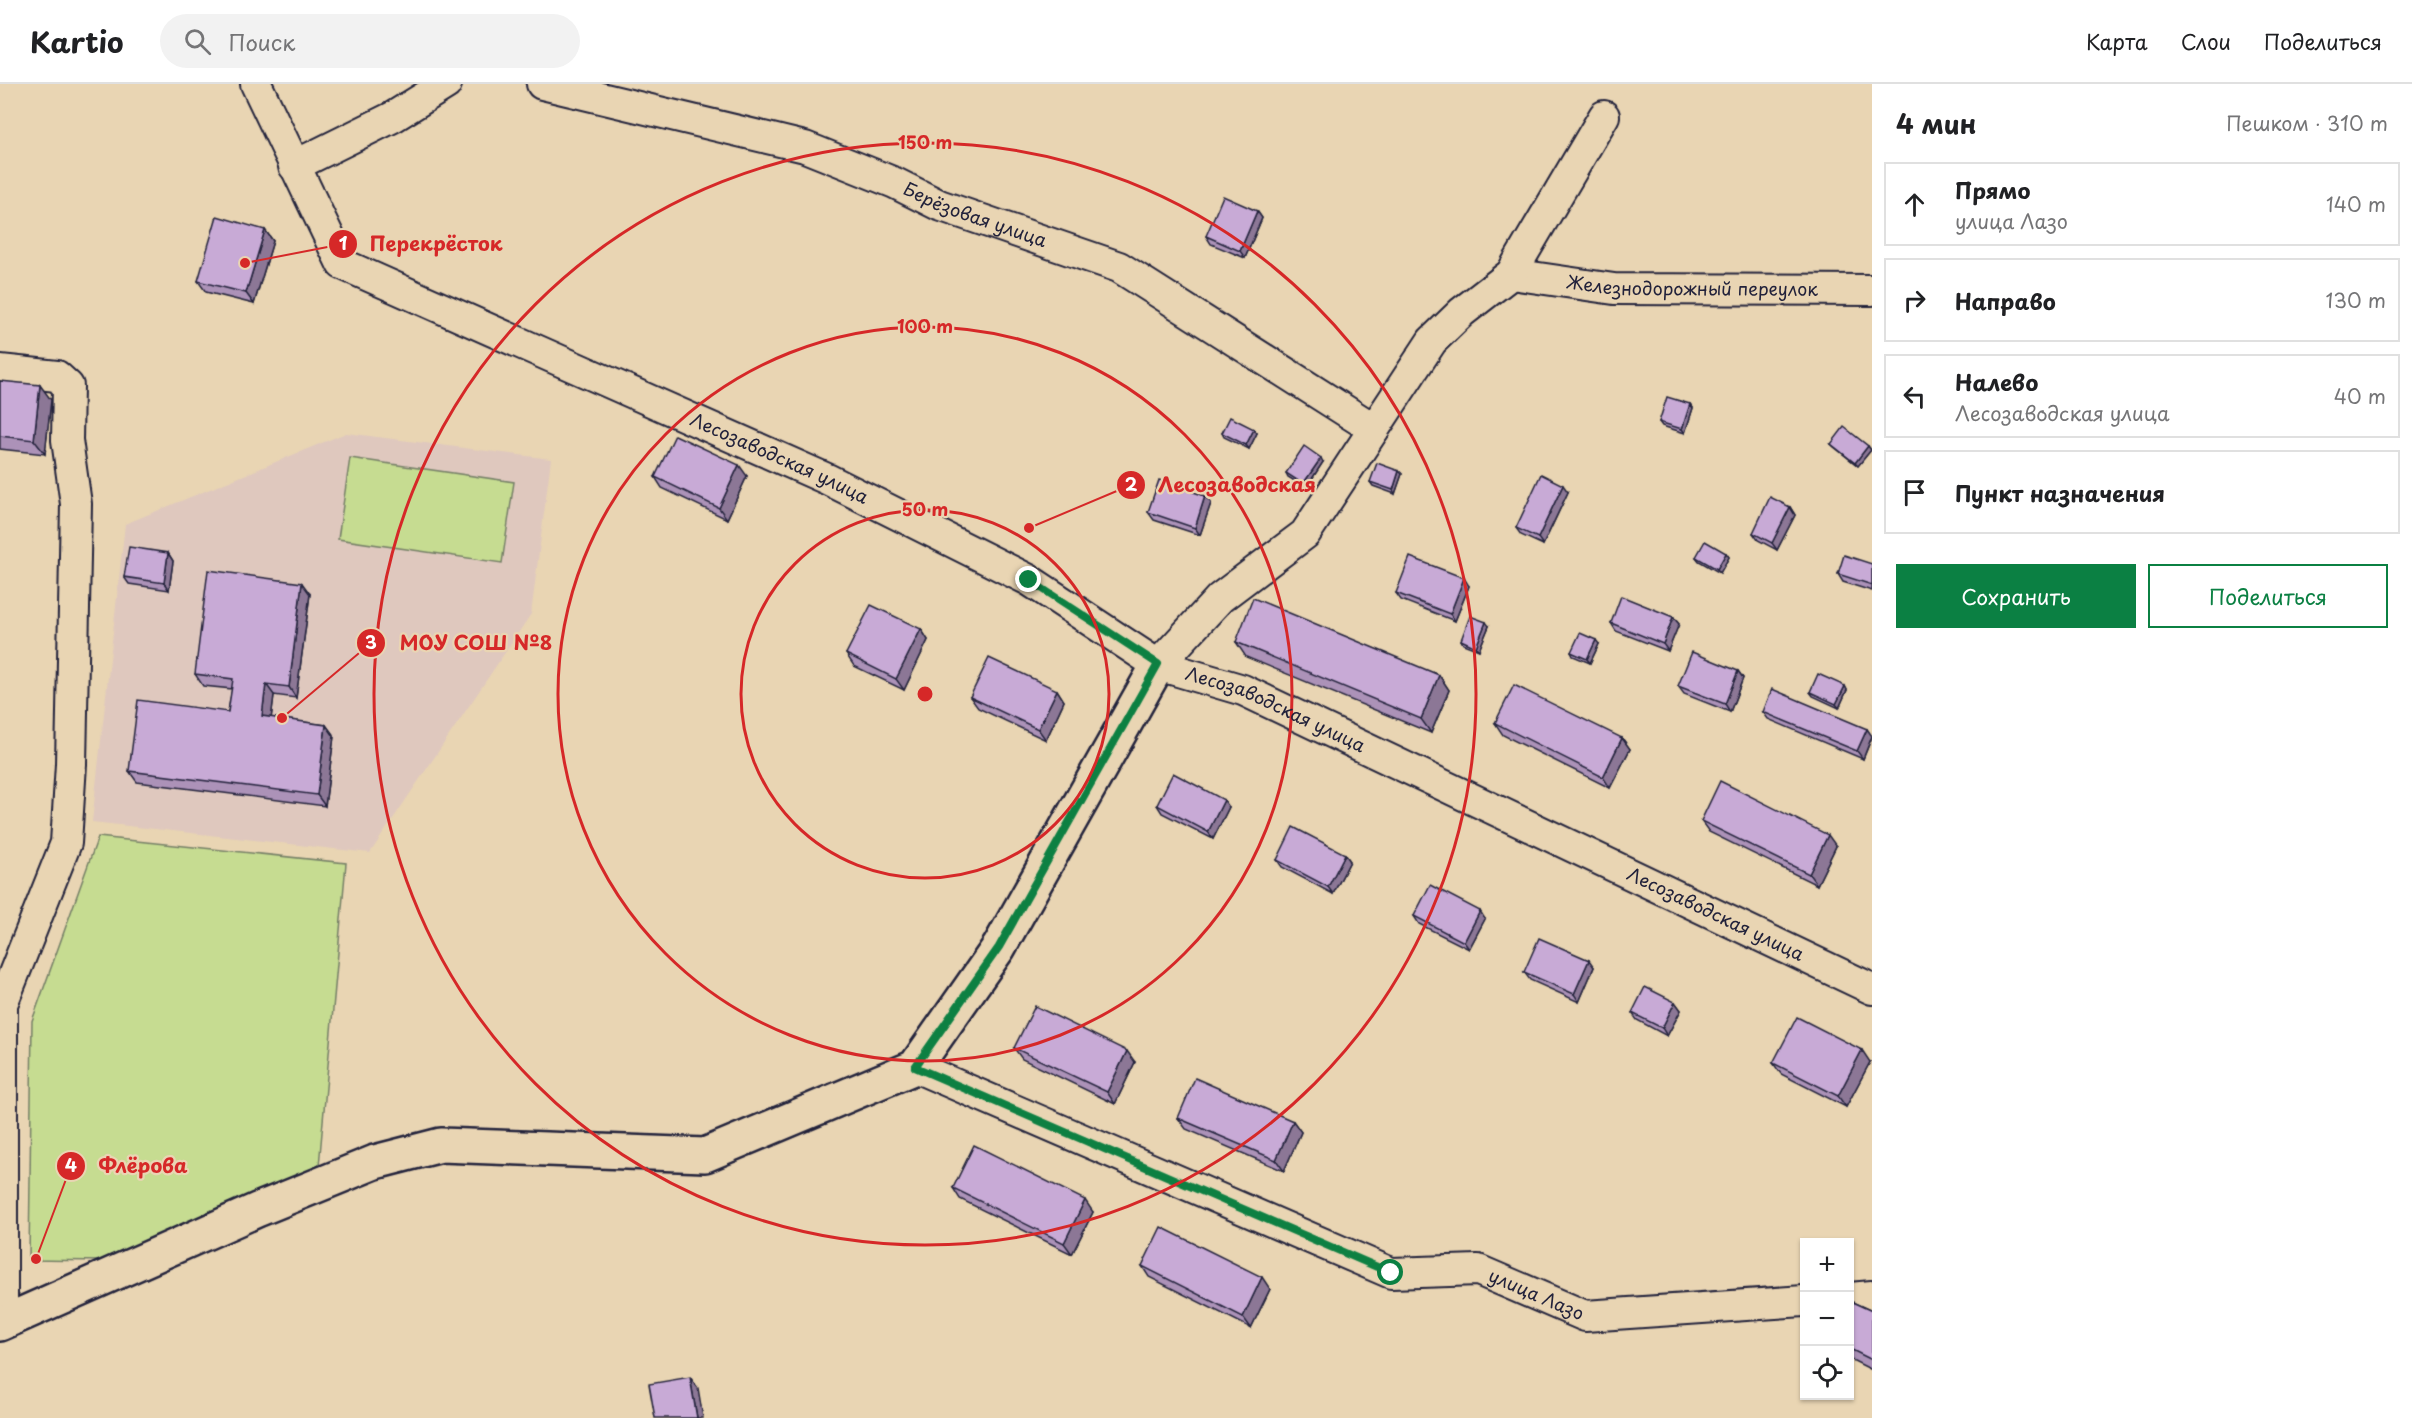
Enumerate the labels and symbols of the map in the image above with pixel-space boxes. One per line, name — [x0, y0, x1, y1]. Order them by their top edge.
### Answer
text: 150 m — [898, 128, 952, 155]
street label: Берёзовая улица — [899, 174, 1052, 253]
callout: Перекрёсток — [328, 225, 514, 263]
text: Перекрёсток — [370, 228, 503, 258]
text: 1 — [339, 229, 348, 256]
street label: Железнодорожный переулок — [1565, 267, 1818, 302]
text: 100 m — [897, 312, 953, 339]
street label: Лесозаводская улица — [686, 405, 874, 510]
callout: Лесозаводская — [1116, 466, 1328, 504]
text: Лесозаводская — [1158, 469, 1316, 499]
text: 2 — [1125, 470, 1138, 497]
text: 50 m — [902, 495, 948, 522]
route end — [1015, 566, 1041, 592]
callout: МОУ СОШ №8 — [356, 624, 565, 662]
text: МОУ СОШ №8 — [400, 627, 552, 657]
text: 3 — [365, 628, 377, 655]
street label: Лесозаводская улица — [1182, 659, 1371, 759]
centre of rings — [915, 684, 935, 704]
street label: Лесозаводская улица — [1623, 860, 1810, 967]
callout: Флёрова — [56, 1147, 199, 1185]
text: Флёрова — [98, 1150, 188, 1180]
text: 4 — [65, 1151, 77, 1178]
route start — [1377, 1259, 1403, 1285]
street label: улица Лазо — [1485, 1261, 1589, 1326]

